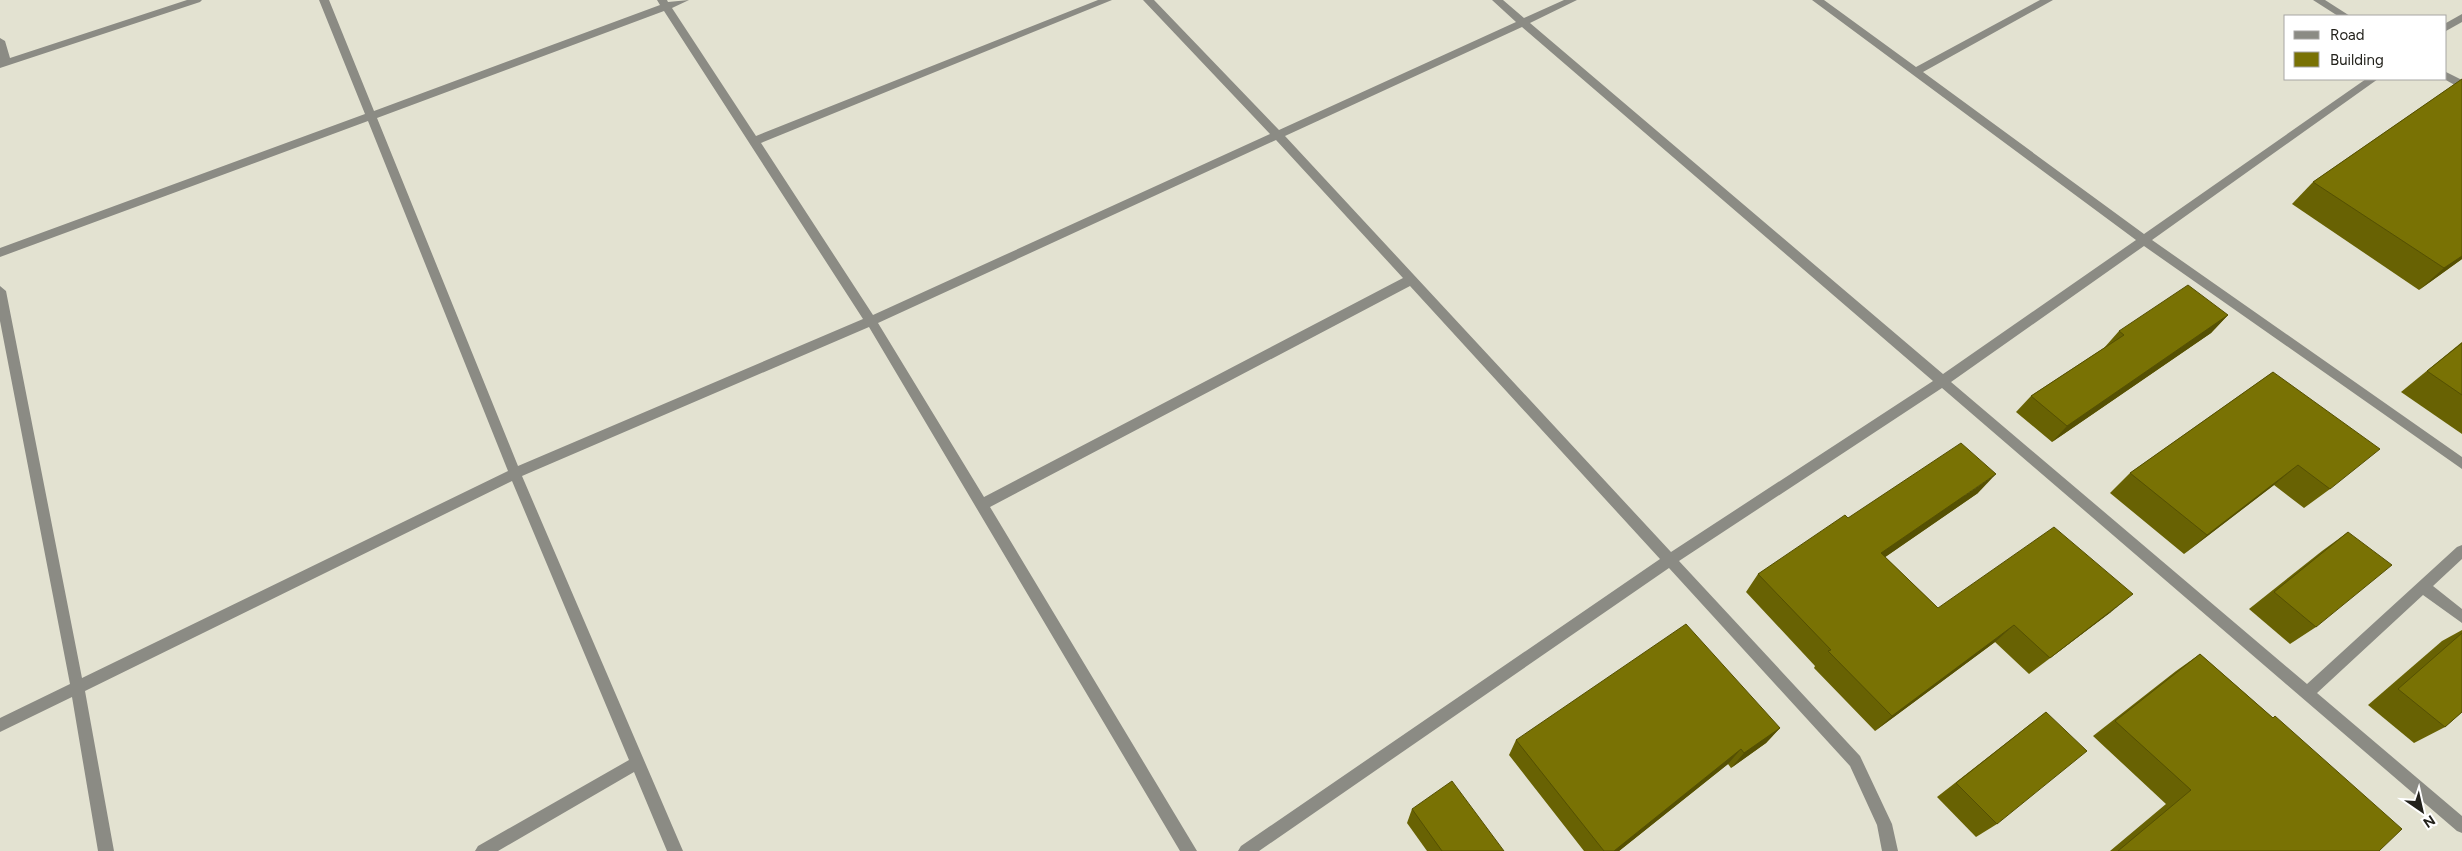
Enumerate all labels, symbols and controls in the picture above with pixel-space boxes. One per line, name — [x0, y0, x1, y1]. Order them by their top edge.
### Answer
legend — [2284, 15, 2447, 80]
text: Road — [2330, 26, 2365, 44]
text: Building — [2330, 51, 2384, 69]
north arrow — [2397, 786, 2447, 836]
text: N — [2420, 811, 2438, 831]

